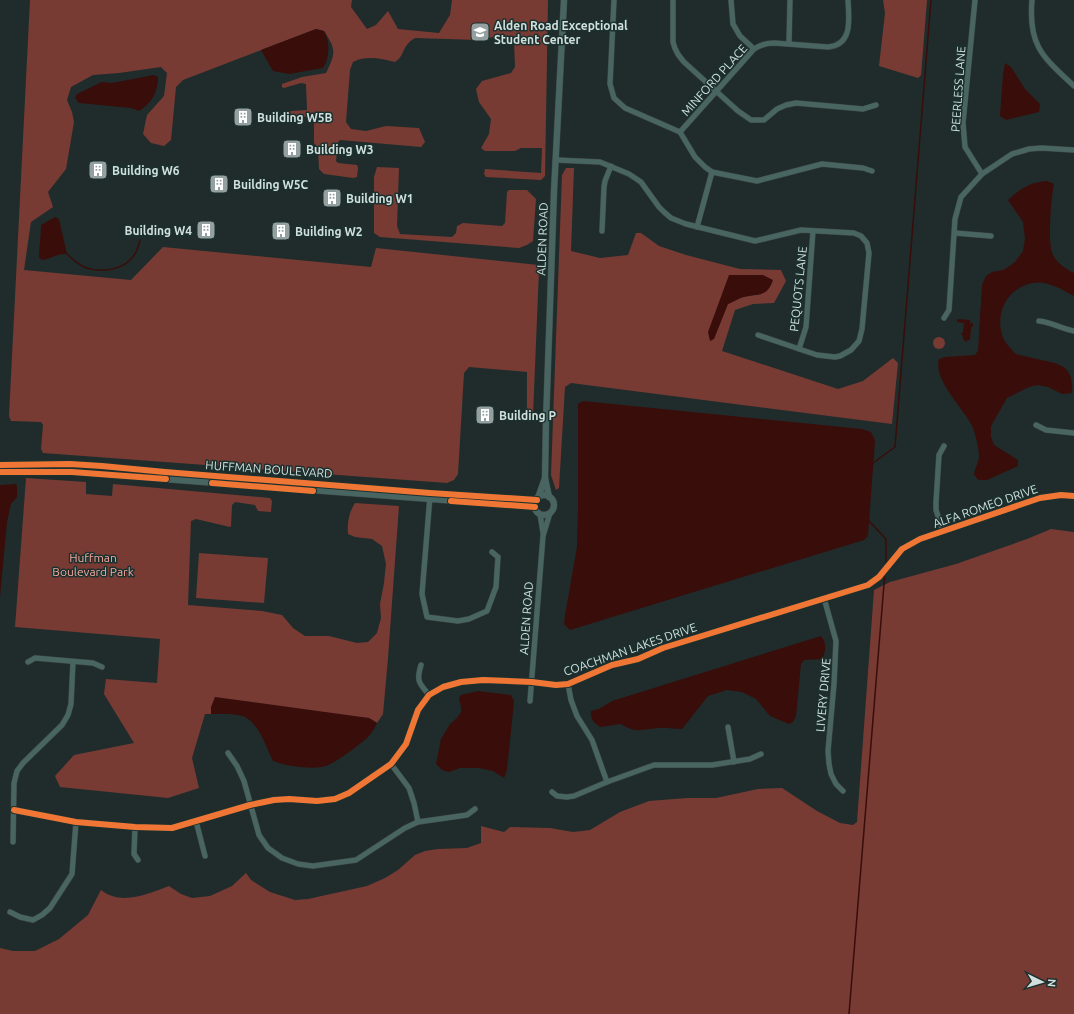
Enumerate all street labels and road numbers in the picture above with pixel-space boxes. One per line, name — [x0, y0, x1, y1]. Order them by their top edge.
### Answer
street label: MINFORD PLACE — [678, 41, 750, 118]
street label: PEERLESS LANE — [949, 45, 967, 132]
street label: ALDEN ROAD — [534, 202, 550, 276]
street label: PEQUOTS LANE — [787, 246, 809, 332]
street label: HUFFMAN BOULEVARD — [205, 458, 333, 480]
street label: ALFA ROMEO DRIVE — [931, 482, 1039, 530]
street label: ALDEN ROAD — [517, 581, 535, 655]
street label: COACHMAN LAKES DRIVE — [562, 620, 699, 678]
street label: LIVERY DRIVE — [813, 657, 833, 732]

